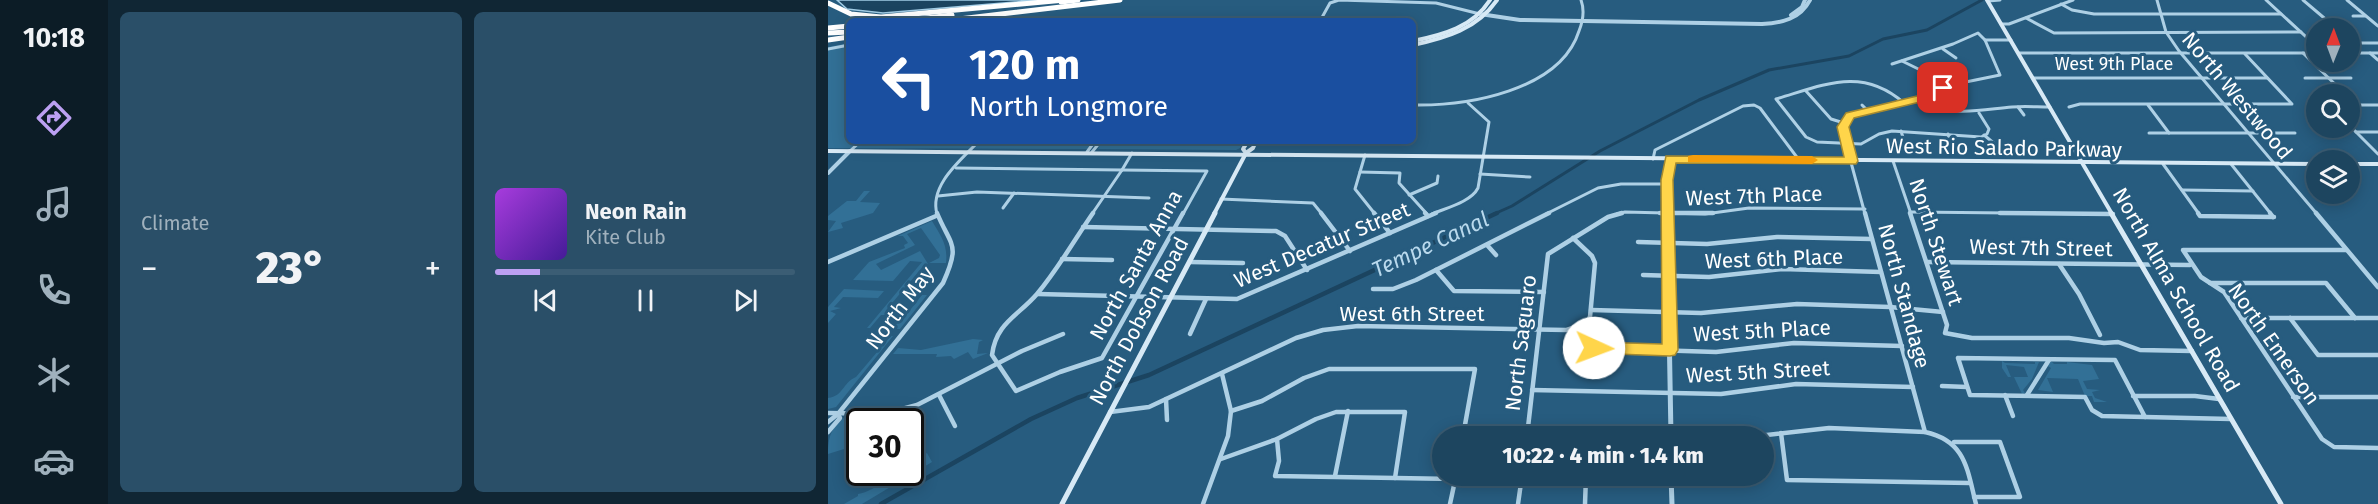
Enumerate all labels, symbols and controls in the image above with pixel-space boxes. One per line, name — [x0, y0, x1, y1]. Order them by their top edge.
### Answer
north arrow — [2306, 18, 2360, 72]
map controls — [2306, 18, 2360, 204]
text: 10:18 — [23, 22, 85, 54]
street label: North Westwood — [2176, 27, 2298, 165]
text: 120 m — [969, 40, 1080, 90]
icon: left — [870, 42, 948, 120]
street label: West 9th Place — [2055, 53, 2173, 75]
pin — [1917, 62, 1968, 113]
icon: arrive — [1926, 71, 1959, 104]
button: search — [2306, 84, 2360, 138]
text: North Longmore — [969, 91, 1168, 123]
icon: directions — [33, 97, 75, 139]
street label: West Rio Salado Parkway — [1886, 133, 2123, 163]
button: layers — [2306, 150, 2360, 204]
street label: North Stewart — [1903, 175, 1969, 309]
street label: West 7th Place — [1685, 181, 1823, 211]
icon: music — [33, 183, 75, 225]
street label: North Alma School Road — [2107, 183, 2245, 397]
street label: North Santa Anna — [1084, 185, 1188, 345]
street label: West Decatur Street — [1230, 196, 1414, 294]
text: Neon Rain — [585, 198, 687, 225]
water label: Tempe Canal — [1368, 206, 1493, 283]
text: Climate — [141, 211, 209, 235]
street label: North Standage — [1872, 221, 1936, 371]
text: Kite Club — [585, 225, 666, 249]
street label: North Dobson Road — [1084, 232, 1194, 410]
street label: West 7th Street — [1969, 234, 2113, 262]
text: 23° — [256, 241, 326, 295]
street label: West 6th Place — [1704, 244, 1844, 274]
text: − — [141, 249, 158, 289]
text: + — [425, 249, 441, 289]
street label: North May — [860, 261, 940, 355]
icon: phone — [33, 269, 75, 311]
street label: North Saguaro — [1500, 273, 1542, 413]
street label: North Emerson — [2222, 278, 2326, 410]
icon: previous — [529, 284, 562, 317]
icon: pause — [629, 284, 662, 317]
icon: next — [729, 284, 762, 317]
street label: West 6th Street — [1339, 301, 1485, 327]
street label: West 5th Place — [1692, 314, 1832, 348]
position arrow — [1562, 316, 1626, 380]
icon: climate — [33, 354, 75, 396]
street label: West 5th Street — [1685, 355, 1831, 389]
speed limit sign: 30 — [846, 408, 924, 486]
icon: car — [33, 440, 75, 482]
text: 10:22 · 4 min · 1.4 km — [1502, 442, 1704, 469]

